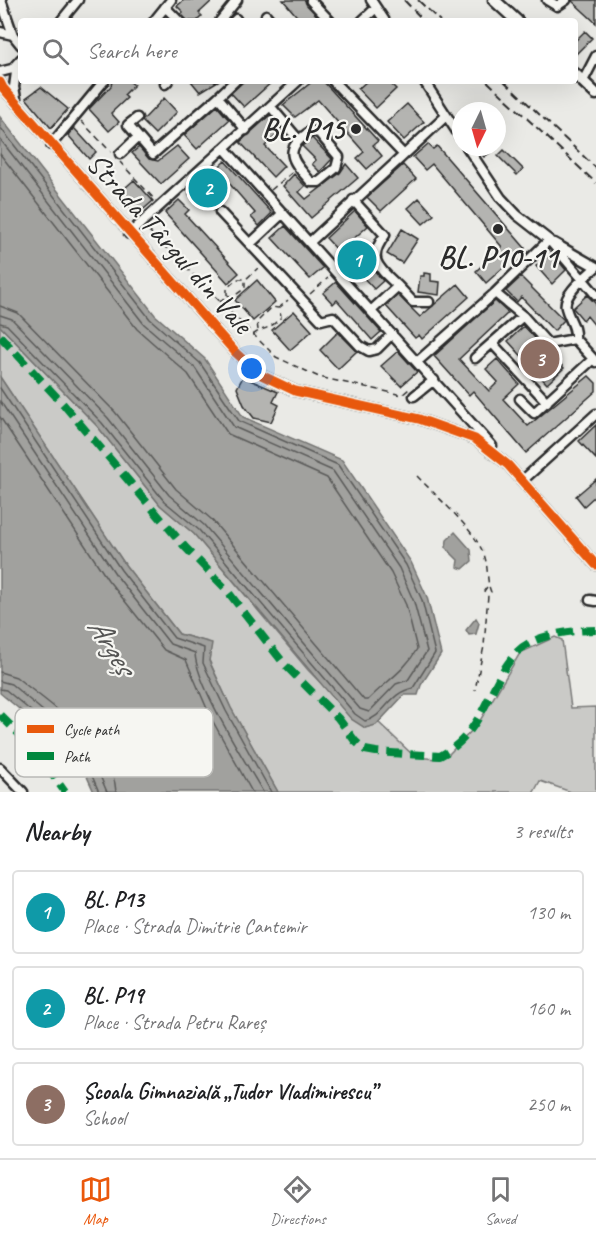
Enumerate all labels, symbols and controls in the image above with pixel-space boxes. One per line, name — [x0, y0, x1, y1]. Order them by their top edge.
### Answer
search box — [18, 18, 578, 84]
icon: search — [39, 35, 72, 68]
text: Search here — [87, 37, 177, 65]
north arrow — [452, 102, 506, 156]
place label: BL. P15 — [262, 110, 347, 148]
marker: BL. P15 — [349, 122, 363, 136]
street label: Strada Târgul din Vale — [79, 144, 263, 343]
pin: 2 — [188, 166, 228, 210]
marker: BL. P10-11 — [491, 222, 505, 236]
pin: 1 — [338, 238, 376, 282]
place label: BL. P10-11 — [438, 238, 561, 276]
pin: 3 — [520, 336, 560, 382]
your location — [237, 354, 266, 383]
water label: Argeș — [78, 609, 148, 687]
legend — [15, 708, 213, 777]
text: Cycle path — [64, 720, 120, 740]
text: Path — [64, 747, 91, 767]
text: Nearby — [24, 815, 89, 848]
text: 3 results — [513, 819, 572, 844]
text: BL. P13 — [83, 886, 144, 914]
text: 1 — [41, 900, 50, 925]
text: 130 m — [527, 900, 570, 925]
text: Place · Strada Dimitrie Cantemir — [83, 914, 307, 939]
text: BL. P19 — [83, 982, 143, 1010]
text: 2 — [41, 996, 50, 1021]
text: 160 m — [527, 996, 570, 1021]
text: Place · Strada Petru Rareș — [83, 1010, 265, 1035]
text: Școala Gimnazială „Tudor Vladimirescu” — [83, 1078, 376, 1106]
text: 3 — [41, 1092, 50, 1117]
text: 250 m — [527, 1092, 570, 1117]
text: School — [83, 1106, 126, 1131]
tab: Map — [79, 1173, 112, 1229]
tab: Directions — [270, 1173, 326, 1229]
tab: Saved — [484, 1173, 517, 1229]

